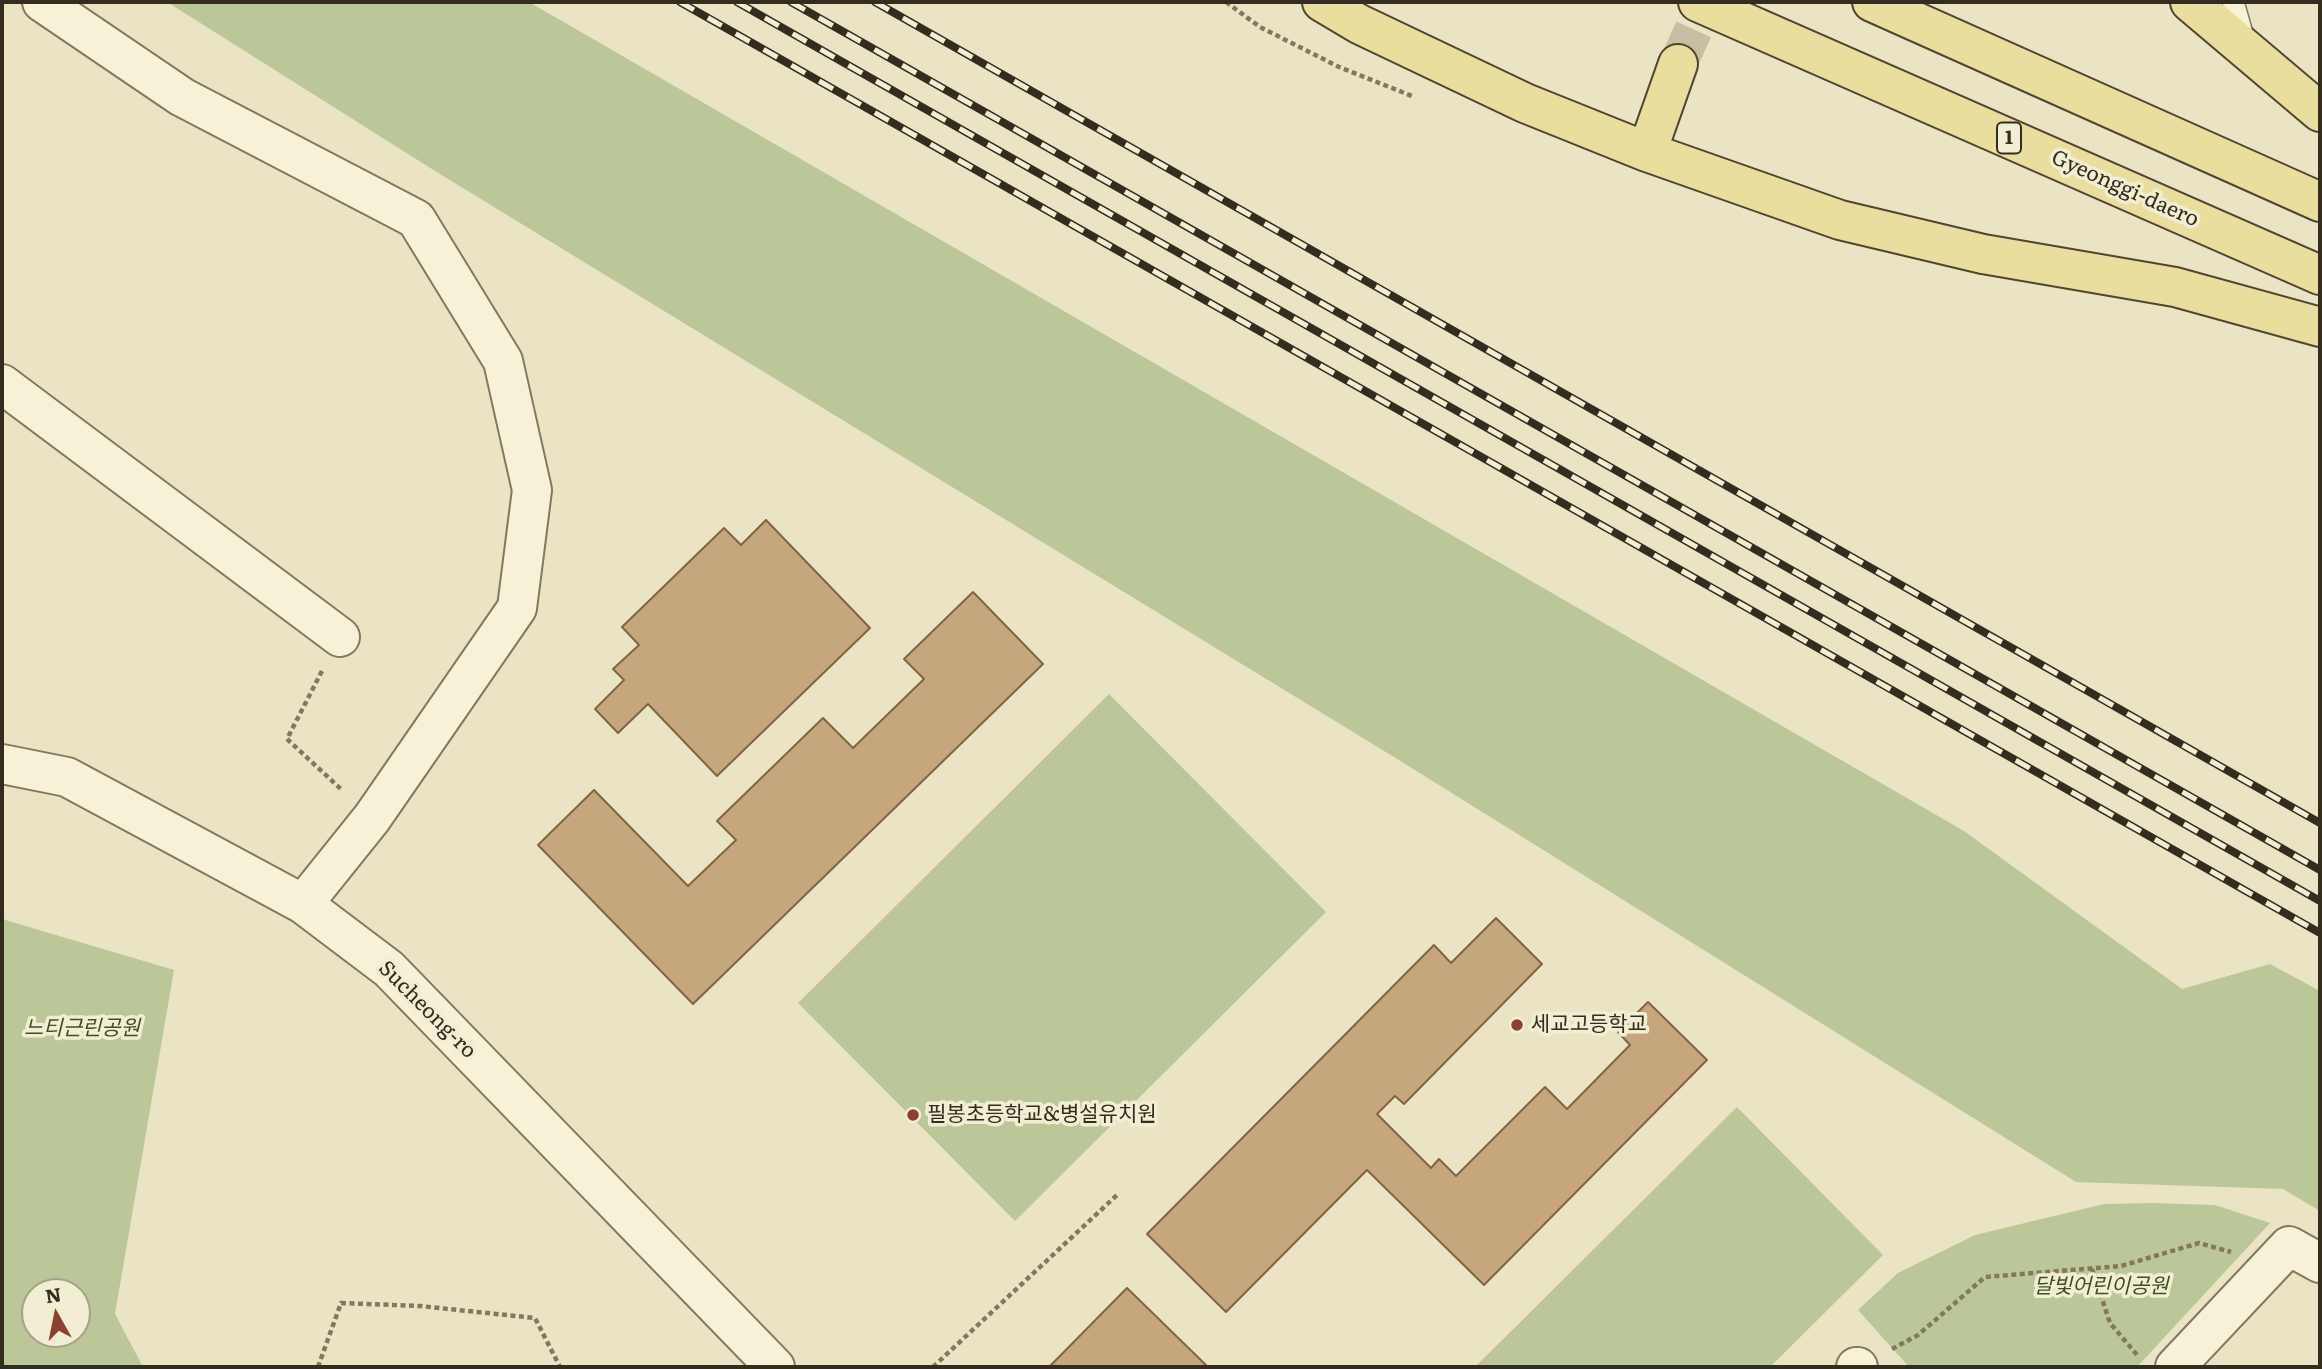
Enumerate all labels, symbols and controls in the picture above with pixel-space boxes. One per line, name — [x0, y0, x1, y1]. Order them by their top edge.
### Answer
road number: 1 — [1997, 122, 2021, 154]
street label: Gyeonggi-daero — [2047, 145, 2203, 233]
street label: Sucheong-ro — [373, 956, 481, 1064]
place label: 세교고등학교 — [1531, 1012, 1647, 1038]
park label: 느티근린공원 — [24, 1016, 140, 1042]
marker: 세교고등학교 — [1509, 1017, 1525, 1033]
place label: 필봉초등학교&병설유치원 — [927, 1102, 1157, 1128]
marker: 필봉초등학교&병설유치원 — [905, 1107, 921, 1123]
park label: 달빛어린이공원 — [2033, 1274, 2169, 1300]
north arrow — [21, 1278, 91, 1348]
text: N — [43, 1279, 63, 1309]

